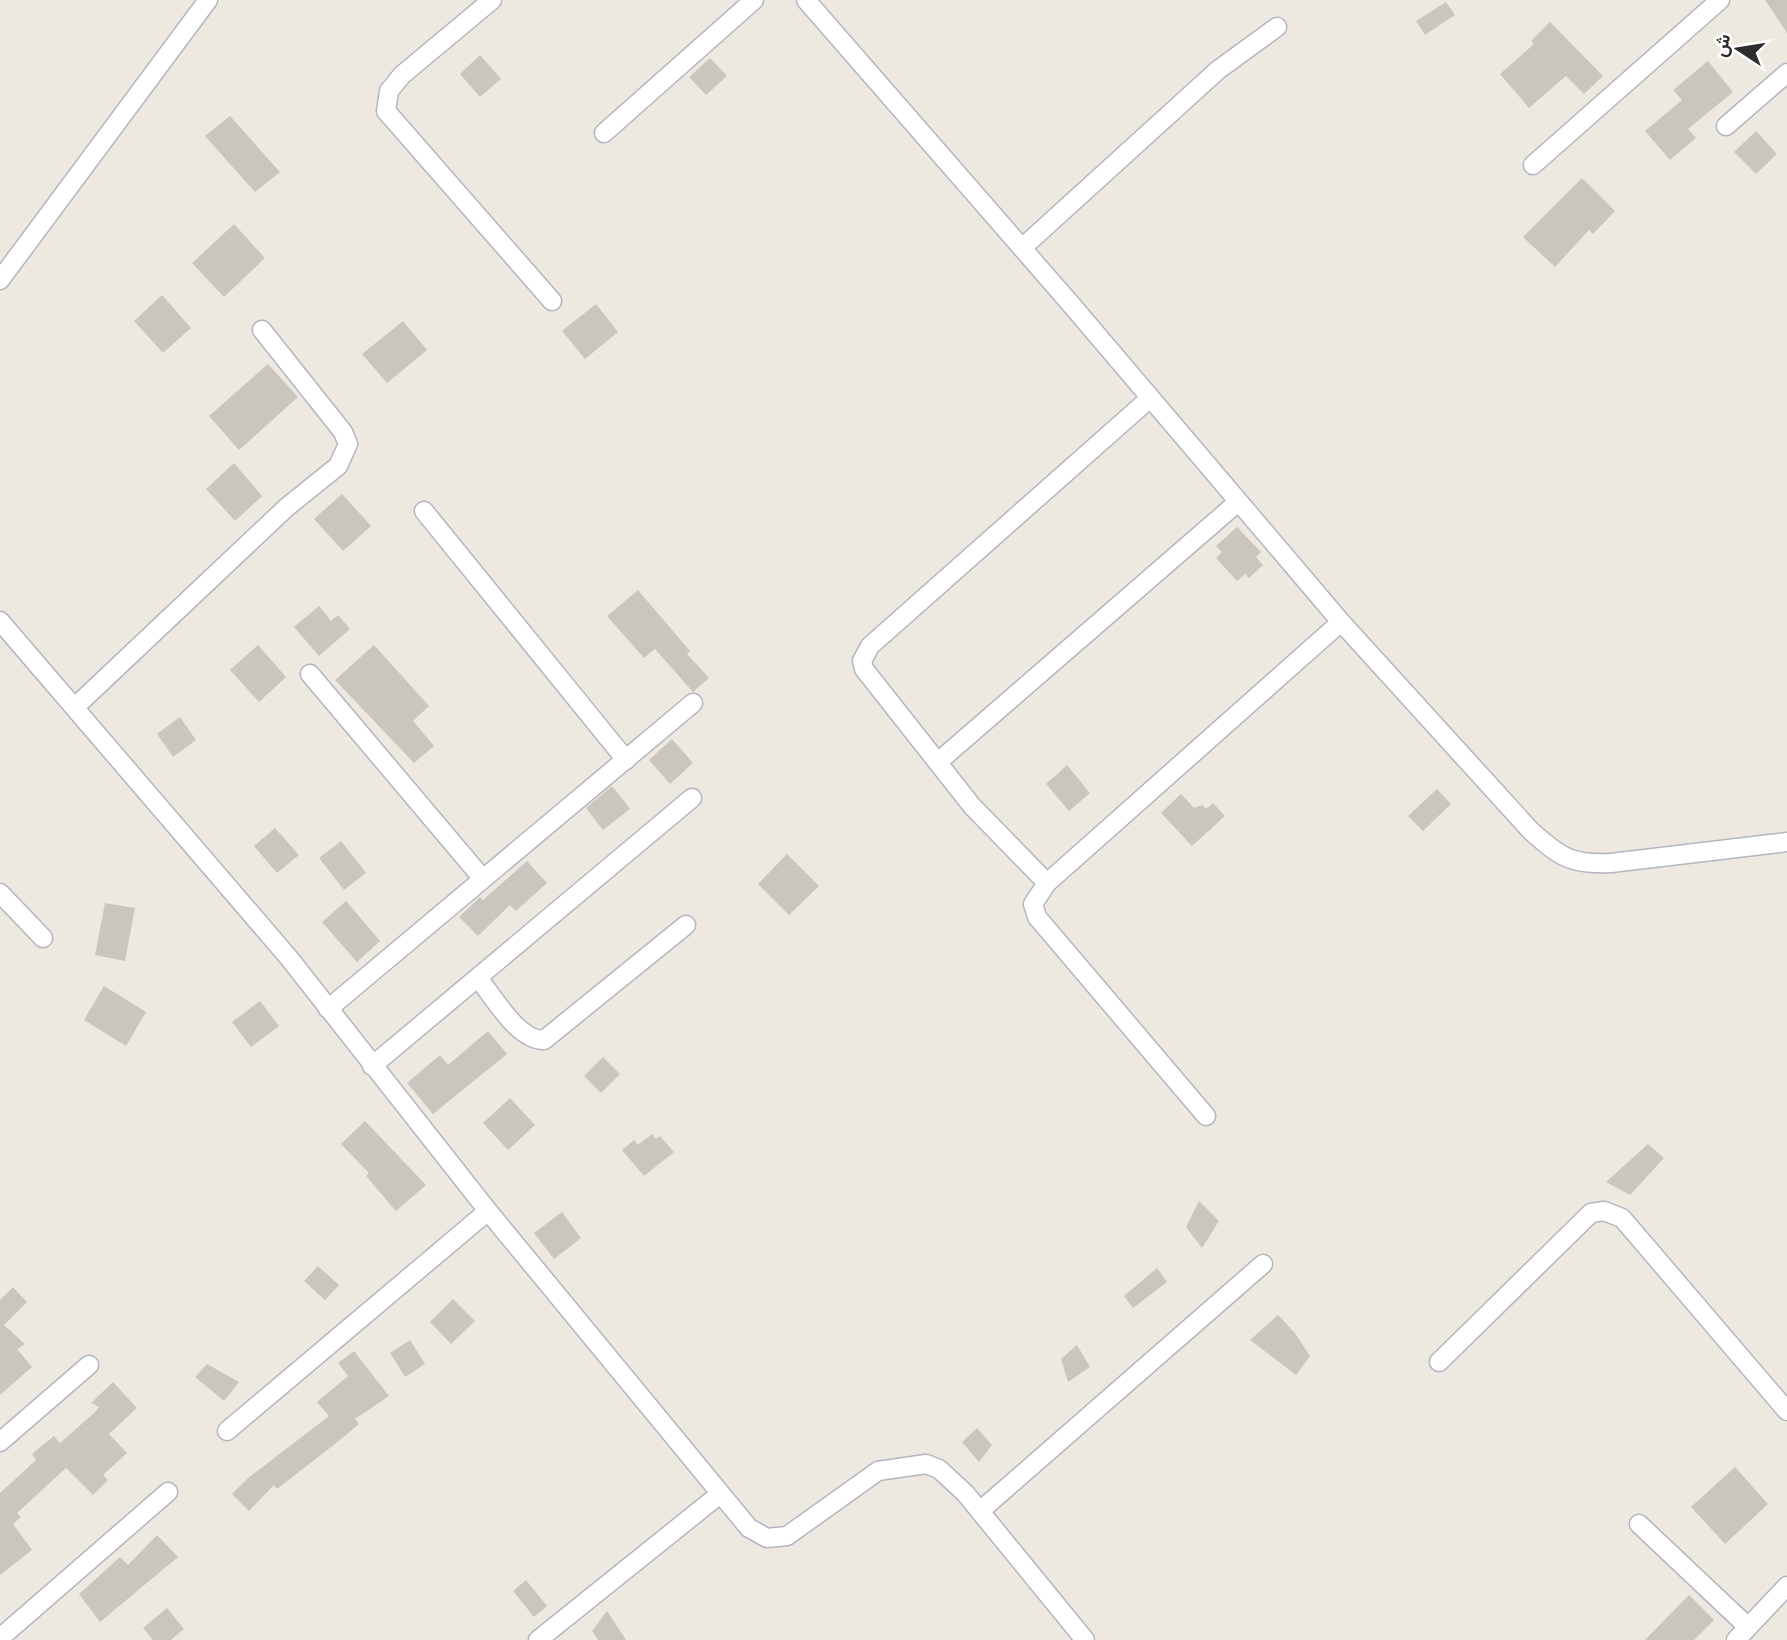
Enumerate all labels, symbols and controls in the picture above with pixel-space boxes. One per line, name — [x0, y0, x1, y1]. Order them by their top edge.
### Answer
north arrow — [1703, 14, 1773, 84]
text: ش — [1708, 32, 1736, 59]

